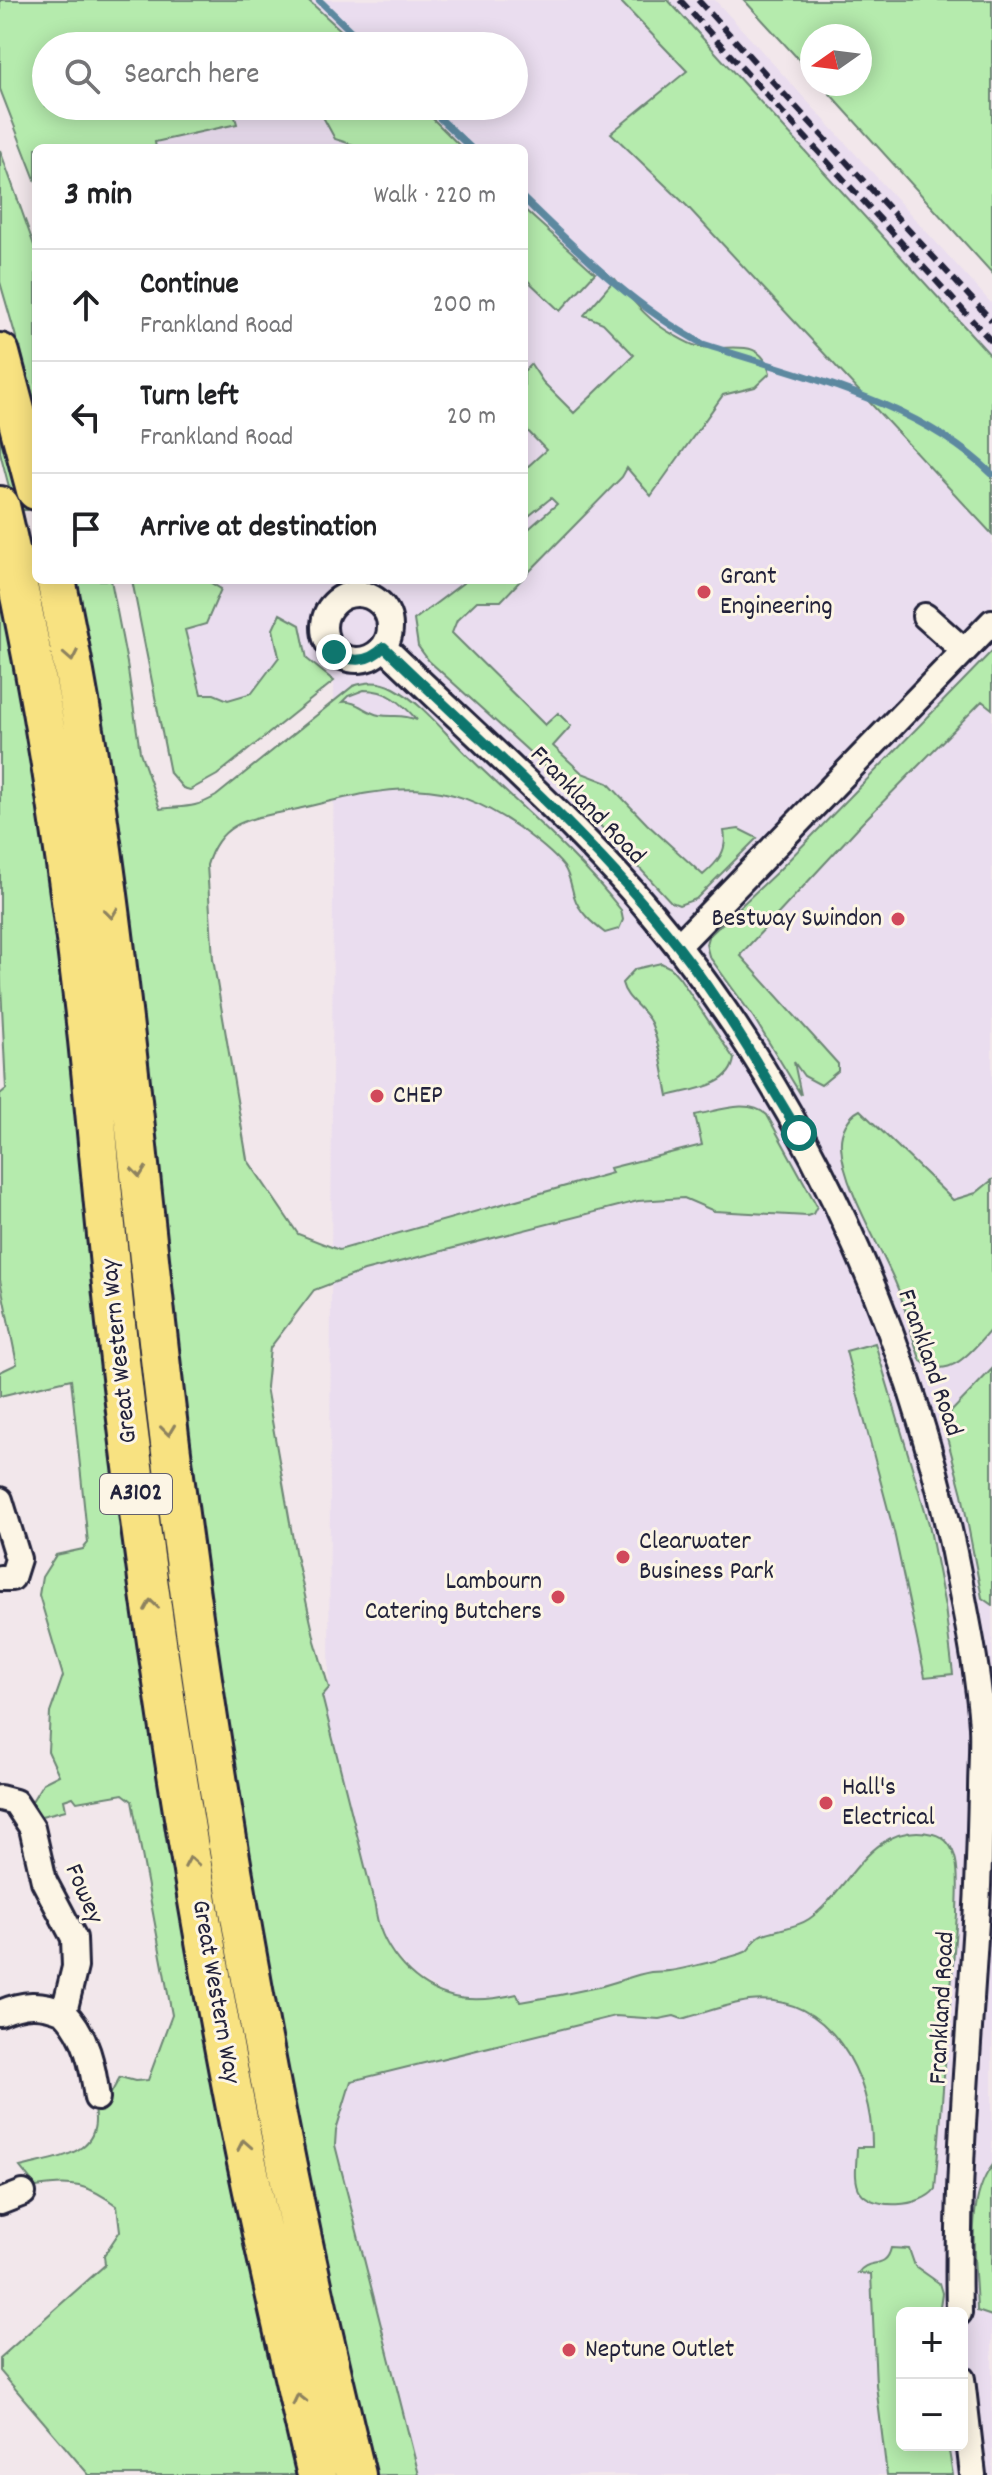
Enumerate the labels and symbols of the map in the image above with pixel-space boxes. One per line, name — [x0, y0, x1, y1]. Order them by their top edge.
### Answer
north arrow — [800, 24, 872, 96]
place label: Grant Engineering — [720, 559, 833, 626]
marker: Grant Engineering — [695, 583, 713, 601]
route end — [316, 634, 352, 670]
one-way arrow — [62, 650, 79, 663]
street label: Frankland Road — [520, 738, 654, 874]
place label: Bestway Swindon — [712, 901, 882, 938]
one-way arrow — [103, 907, 120, 920]
marker: Bestway Swindon — [889, 910, 907, 928]
place label: CHEP — [393, 1078, 443, 1115]
marker: CHEP — [368, 1087, 386, 1105]
route start — [781, 1115, 817, 1151]
one-way arrow — [130, 1166, 147, 1179]
street label: Great Western Way — [92, 1256, 148, 1445]
street label: Frankland Road — [887, 1285, 971, 1441]
one-way arrow — [159, 1423, 176, 1437]
road number: A3102 — [100, 1474, 172, 1514]
place label: Clearwater Business Park — [639, 1524, 774, 1591]
marker: Clearwater Business Park — [614, 1548, 632, 1566]
place label: Lambourn Catering Butchers — [365, 1564, 542, 1631]
marker: Lambourn Catering Butchers — [549, 1588, 567, 1606]
one-way arrow — [143, 1598, 160, 1612]
place label: Hall's Electrical — [842, 1770, 935, 1837]
marker: Hall's Electrical — [817, 1794, 835, 1812]
one-way arrow — [184, 1855, 201, 1869]
street label: Fowey — [54, 1858, 112, 1930]
street label: Great Western Way — [181, 1897, 249, 2087]
street label: Frankland Road — [921, 1930, 965, 2086]
one-way arrow — [236, 2138, 253, 2152]
place label: Neptune Outlet — [585, 2332, 735, 2369]
marker: Neptune Outlet — [560, 2341, 578, 2359]
one-way arrow — [291, 2393, 308, 2406]

